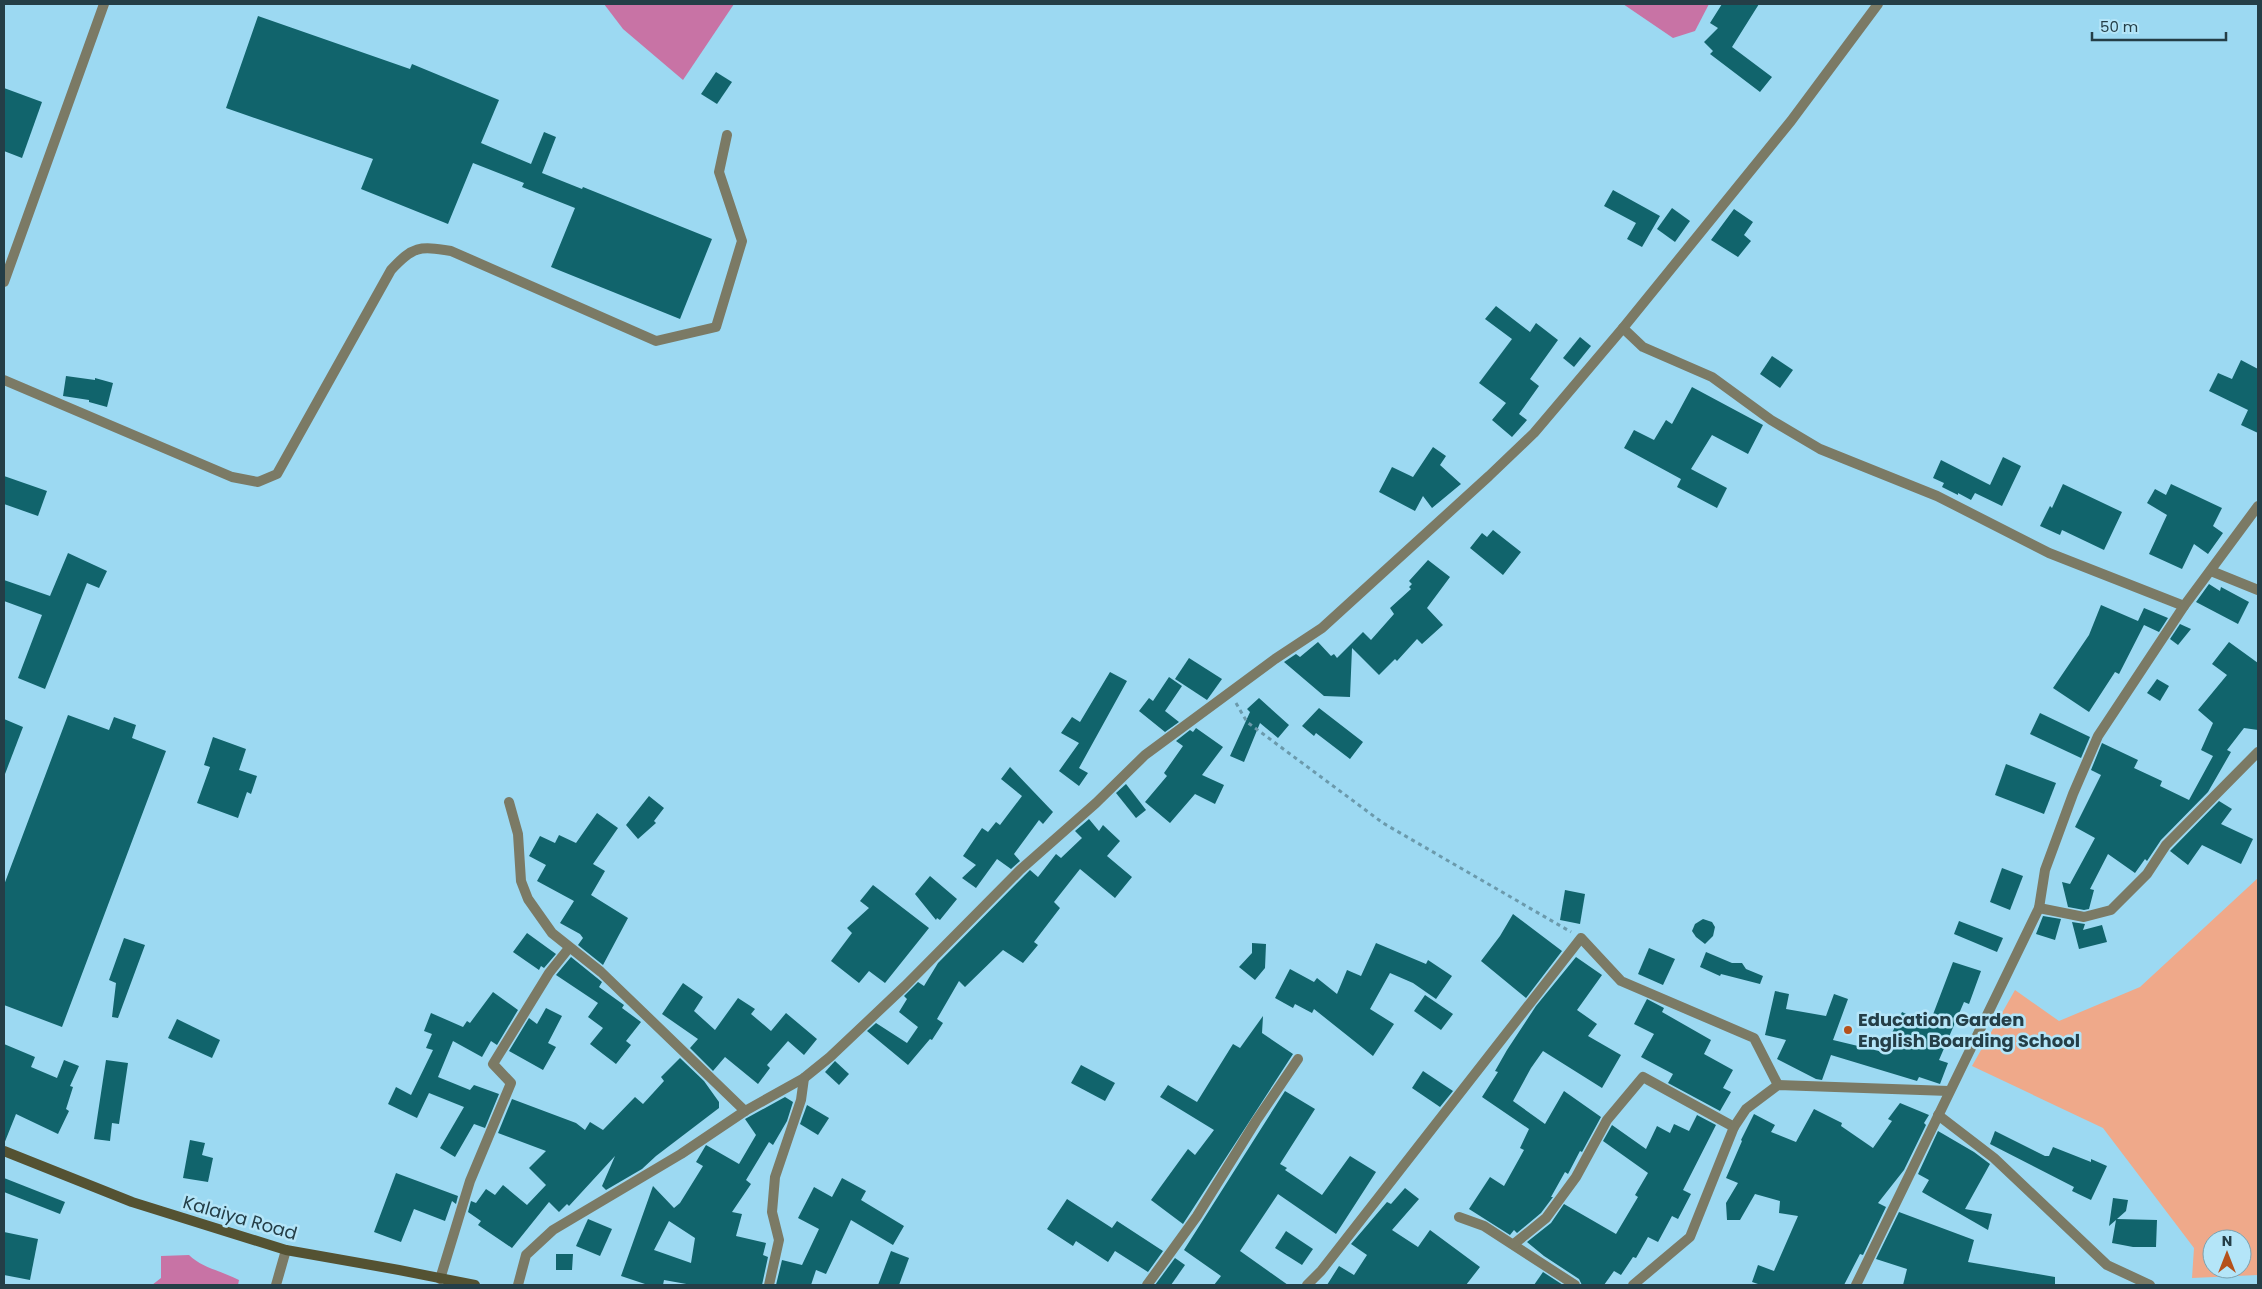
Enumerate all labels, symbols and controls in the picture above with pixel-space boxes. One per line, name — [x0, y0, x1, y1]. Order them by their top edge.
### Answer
scale bar — [2092, 10, 2226, 42]
text: 50 m — [2100, 16, 2138, 37]
place label: Education Garden English Boarding School — [1858, 1007, 2080, 1053]
marker: Education Garden English Boarding School — [1842, 1024, 1854, 1036]
street label: Kalaiya Road — [180, 1189, 300, 1246]
north arrow — [2202, 1229, 2252, 1279]
text: N — [2222, 1231, 2232, 1251]

